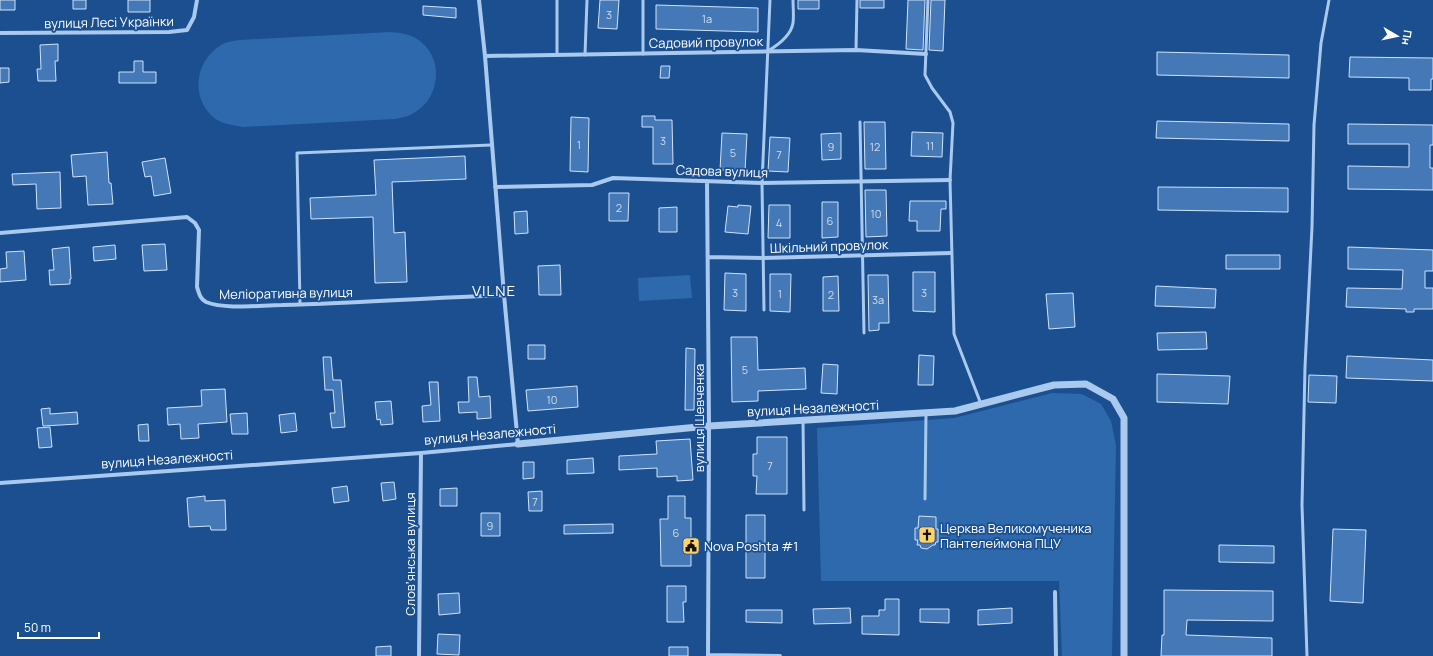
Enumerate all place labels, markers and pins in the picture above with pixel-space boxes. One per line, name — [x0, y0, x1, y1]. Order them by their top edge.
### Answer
place label: Церква Великомученика Пантелеймона ПЦУ — [940, 519, 1092, 552]
church icon: Церква Великомученика Пантелеймона ПЦУ — [917, 525, 937, 545]
public building icon: Nova Poshta #1 — [681, 536, 701, 556]
place label: Nova Poshta #1 — [704, 537, 798, 555]

